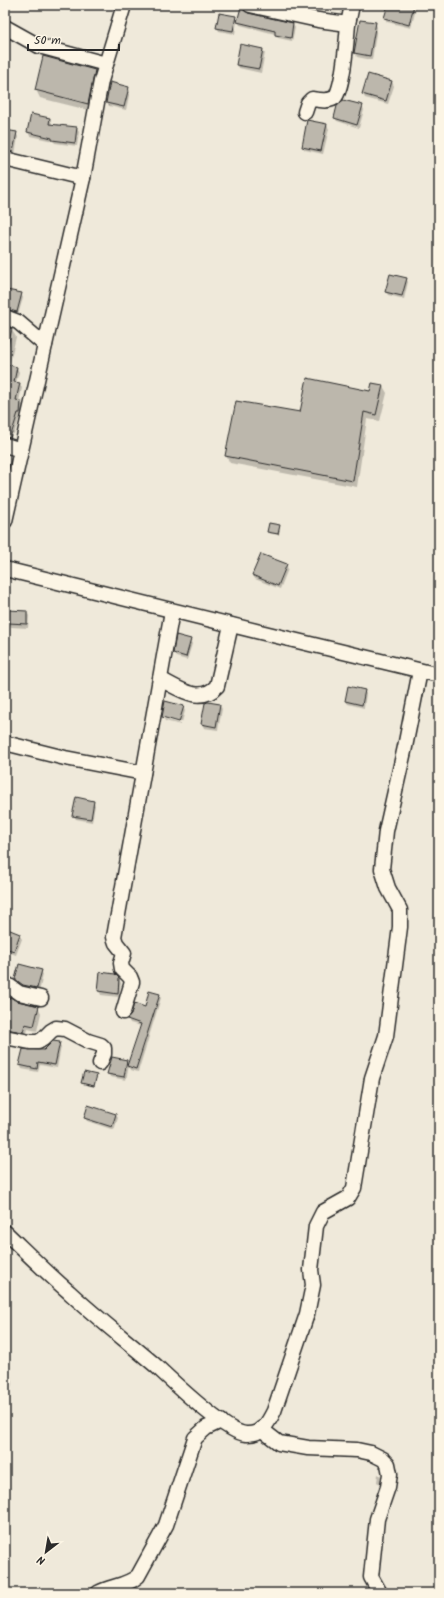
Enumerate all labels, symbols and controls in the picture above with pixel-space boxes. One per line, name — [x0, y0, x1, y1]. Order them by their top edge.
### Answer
scale bar — [28, 26, 119, 52]
text: 50 m — [34, 31, 61, 50]
north arrow — [26, 1532, 66, 1572]
text: N — [34, 1550, 49, 1569]

